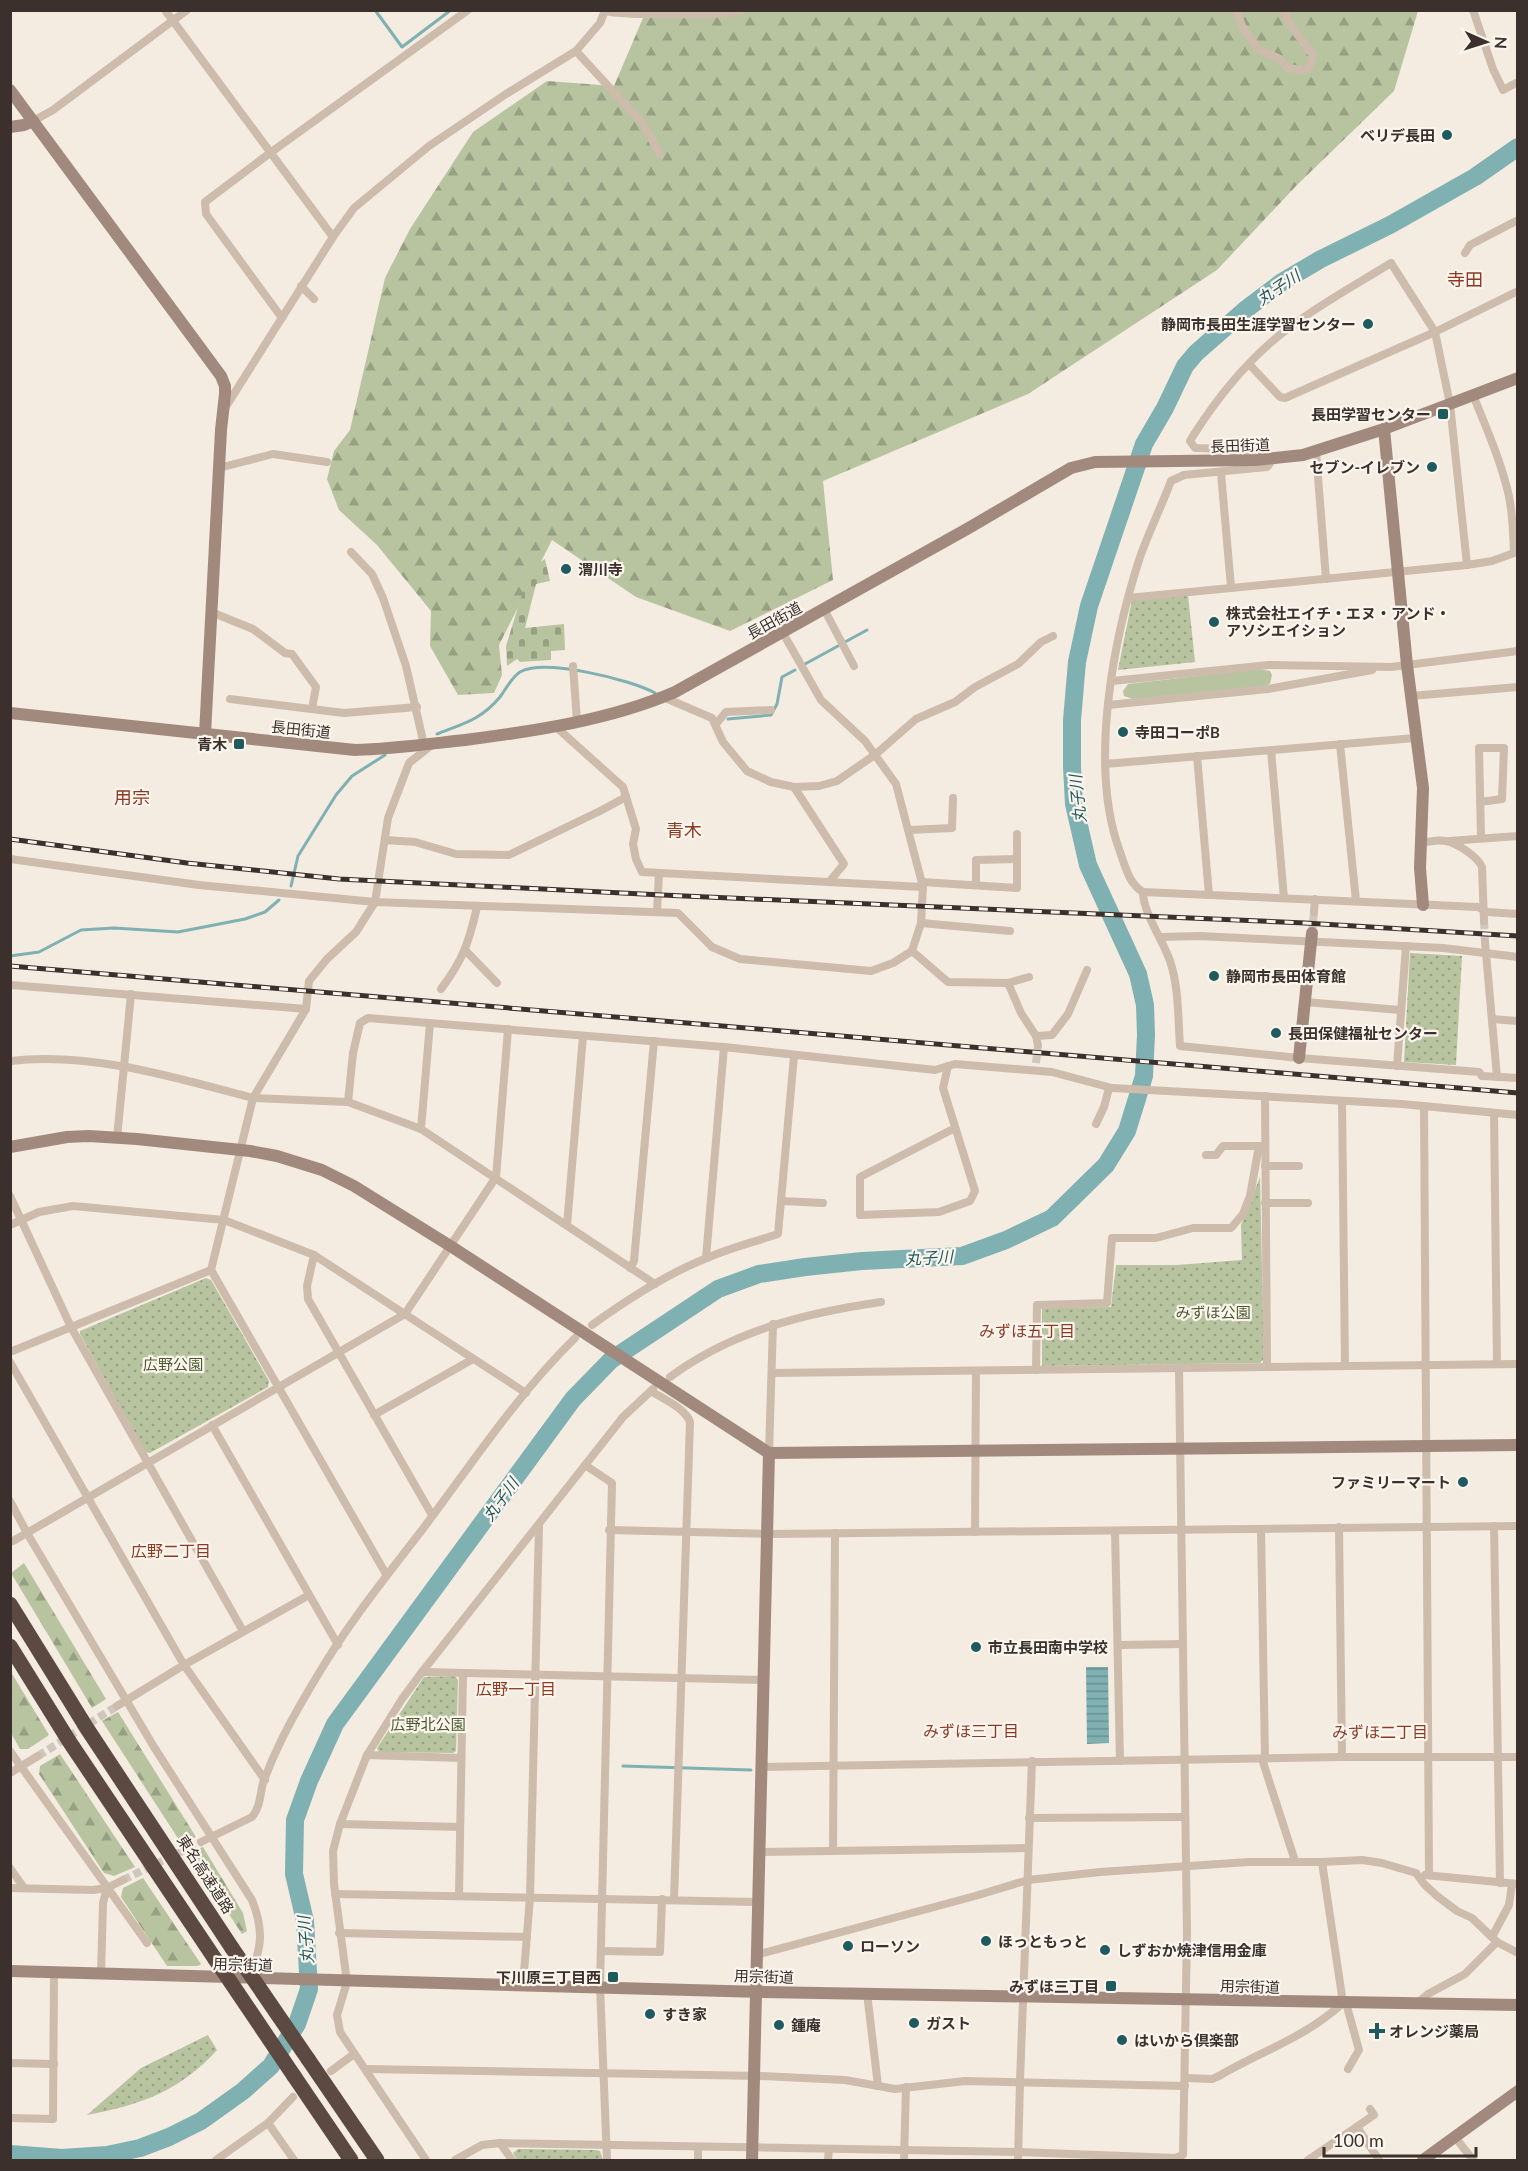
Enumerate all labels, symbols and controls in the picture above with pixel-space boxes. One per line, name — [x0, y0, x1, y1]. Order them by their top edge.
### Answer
north arrow — [1456, 12, 1516, 72]
text: N — [1492, 36, 1511, 49]
place label: ベリデ長田 — [1360, 126, 1435, 144]
marker: ベリデ長田 — [1440, 128, 1454, 142]
water label: 丸子川 — [1253, 265, 1305, 308]
district label: 寺田 — [1447, 268, 1483, 290]
place label: 静岡市長田生涯学習センター — [1161, 315, 1356, 333]
marker: 静岡市長田生涯学習センター — [1361, 317, 1375, 331]
place label: 長田学習センター — [1311, 405, 1431, 423]
marker: 長田学習センター — [1436, 407, 1450, 421]
street label: 長田街道 — [1210, 435, 1270, 455]
place label: セブン-イレブン — [1309, 458, 1420, 476]
marker: セブン-イレブン — [1425, 460, 1439, 474]
place label: 渭川寺 — [578, 560, 623, 578]
marker: 渭川寺 — [559, 562, 573, 576]
street label: 長田街道 — [743, 598, 805, 642]
place label: 株式会社エイチ・エヌ・アンド・ アソシエイション — [1226, 604, 1450, 639]
marker: 株式会社エイチ・エヌ・アンド・ アソシエイション — [1207, 615, 1221, 629]
street label: 長田街道 — [270, 717, 332, 741]
place label: 寺田コーポB — [1135, 723, 1220, 741]
marker: 寺田コーポB — [1116, 725, 1130, 739]
place label: 青木 — [197, 735, 227, 753]
marker: 青木 — [232, 737, 246, 751]
water label: 丸子川 — [1065, 772, 1089, 824]
district label: 用宗 — [114, 786, 150, 808]
district label: 青木 — [666, 819, 702, 841]
place label: 静岡市長田体育館 — [1226, 967, 1346, 985]
marker: 静岡市長田体育館 — [1207, 969, 1221, 983]
place label: 長田保健福祉センター — [1288, 1024, 1438, 1042]
marker: 長田保健福祉センター — [1269, 1026, 1283, 1040]
water label: 丸子川 — [905, 1246, 955, 1268]
park label: みずほ公園 — [1175, 1303, 1251, 1321]
district label: みずほ五丁目 — [979, 1321, 1075, 1340]
park label: 広野公園 — [143, 1355, 203, 1373]
water label: 丸子川 — [478, 1472, 523, 1524]
place label: ファミリーマート — [1331, 1473, 1451, 1491]
marker: ファミリーマート — [1456, 1475, 1470, 1489]
district label: 広野二丁目 — [131, 1541, 211, 1560]
place label: 市立長田南中学校 — [988, 1638, 1108, 1656]
marker: 市立長田南中学校 — [969, 1640, 983, 1654]
district label: 広野一丁目 — [476, 1679, 556, 1698]
park label: 広野北公園 — [390, 1715, 466, 1733]
district label: みずほ三丁目 — [923, 1721, 1019, 1740]
district label: みずほ二丁目 — [1332, 1722, 1428, 1741]
street label: 東名高速道路 — [174, 1831, 238, 1917]
water label: 丸子川 — [293, 1913, 317, 1965]
place label: ほっともっと — [998, 1932, 1088, 1950]
marker: ほっともっと — [979, 1934, 993, 1948]
place label: ローソン — [860, 1937, 920, 1955]
marker: ローソン — [841, 1939, 855, 1953]
place label: しずおか焼津信用金庫 — [1117, 1941, 1267, 1959]
marker: しずおか焼津信用金庫 — [1098, 1943, 1112, 1957]
street label: 用宗街道 — [213, 1954, 273, 1974]
street label: 用宗街道 — [734, 1966, 794, 1986]
place label: 下川原三丁目西 — [496, 1968, 601, 1986]
marker: 下川原三丁目西 — [606, 1970, 620, 1984]
street label: 用宗街道 — [1220, 1976, 1280, 1996]
place label: みずほ三丁目 — [1009, 1977, 1099, 1995]
marker: みずほ三丁目 — [1104, 1979, 1118, 1993]
place label: すき家 — [662, 2005, 707, 2023]
marker: すき家 — [643, 2007, 657, 2021]
place label: ガスト — [926, 2014, 971, 2032]
place label: 鍾庵 — [791, 2016, 821, 2034]
marker: ガスト — [907, 2016, 921, 2030]
marker: 鍾庵 — [772, 2018, 786, 2032]
place label: オレンジ薬局 — [1389, 2022, 1479, 2040]
marker: オレンジ薬局 — [1370, 2024, 1384, 2038]
place label: はいから倶楽部 — [1134, 2031, 1239, 2049]
marker: はいから倶楽部 — [1115, 2033, 1129, 2047]
scale bar — [1324, 2120, 1476, 2158]
text: 100 m — [1333, 2129, 1384, 2151]

